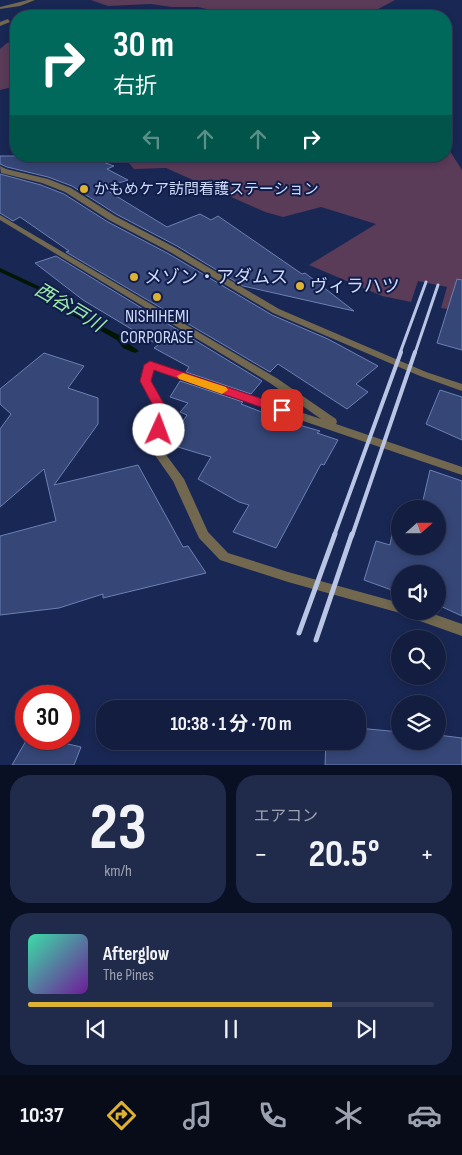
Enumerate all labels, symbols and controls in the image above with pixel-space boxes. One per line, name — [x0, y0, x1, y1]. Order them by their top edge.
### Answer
text: 30 m — [113, 24, 174, 67]
icon: right — [30, 30, 95, 95]
text: 右折 — [113, 73, 157, 100]
icon: left — [138, 125, 166, 153]
icon: ahead — [191, 125, 219, 153]
icon: ahead — [244, 125, 272, 153]
icon: right — [297, 125, 325, 153]
place label: かもめケア訪問看護ステーション — [94, 180, 319, 199]
marker: かもめケア訪問看護ステーション — [78, 183, 90, 195]
place label: メゾン・アダムス — [144, 267, 288, 288]
marker: メゾン・アダムス — [128, 271, 140, 283]
place label: ヴィラハツ — [310, 276, 400, 297]
water label: 西谷戸川 — [30, 279, 109, 338]
marker: ヴィラハツ — [294, 280, 306, 292]
marker: NISHIHEMI CORPORASE — [151, 291, 163, 303]
place label: NISHIHEMI CORPORASE — [120, 306, 194, 348]
pin — [261, 389, 303, 431]
icon: arrive — [268, 396, 296, 424]
position arrow — [132, 403, 184, 455]
north arrow — [391, 500, 446, 555]
map controls — [391, 500, 446, 750]
button: sound — [391, 565, 446, 620]
button: search — [391, 630, 446, 685]
speed limit sign: 30 — [15, 685, 80, 750]
button: layers — [391, 695, 446, 750]
text: 10:38 · 1 分 · 70 m — [170, 713, 292, 736]
text: 23 — [89, 790, 147, 868]
text: エアコン — [254, 807, 318, 826]
text: 20.5° — [308, 832, 380, 877]
text: − — [254, 838, 268, 871]
text: + — [420, 838, 434, 871]
text: km/h — [104, 862, 132, 881]
text: Afterglow — [103, 943, 169, 966]
text: The Pines — [103, 966, 154, 985]
icon: previous — [82, 1015, 110, 1043]
icon: pause — [217, 1015, 245, 1043]
icon: next — [352, 1015, 380, 1043]
icon: directions — [104, 1098, 139, 1133]
icon: music — [180, 1098, 215, 1133]
icon: phone — [255, 1098, 290, 1133]
icon: climate — [331, 1098, 366, 1133]
icon: car — [407, 1098, 442, 1133]
text: 10:37 — [20, 1102, 64, 1129]

